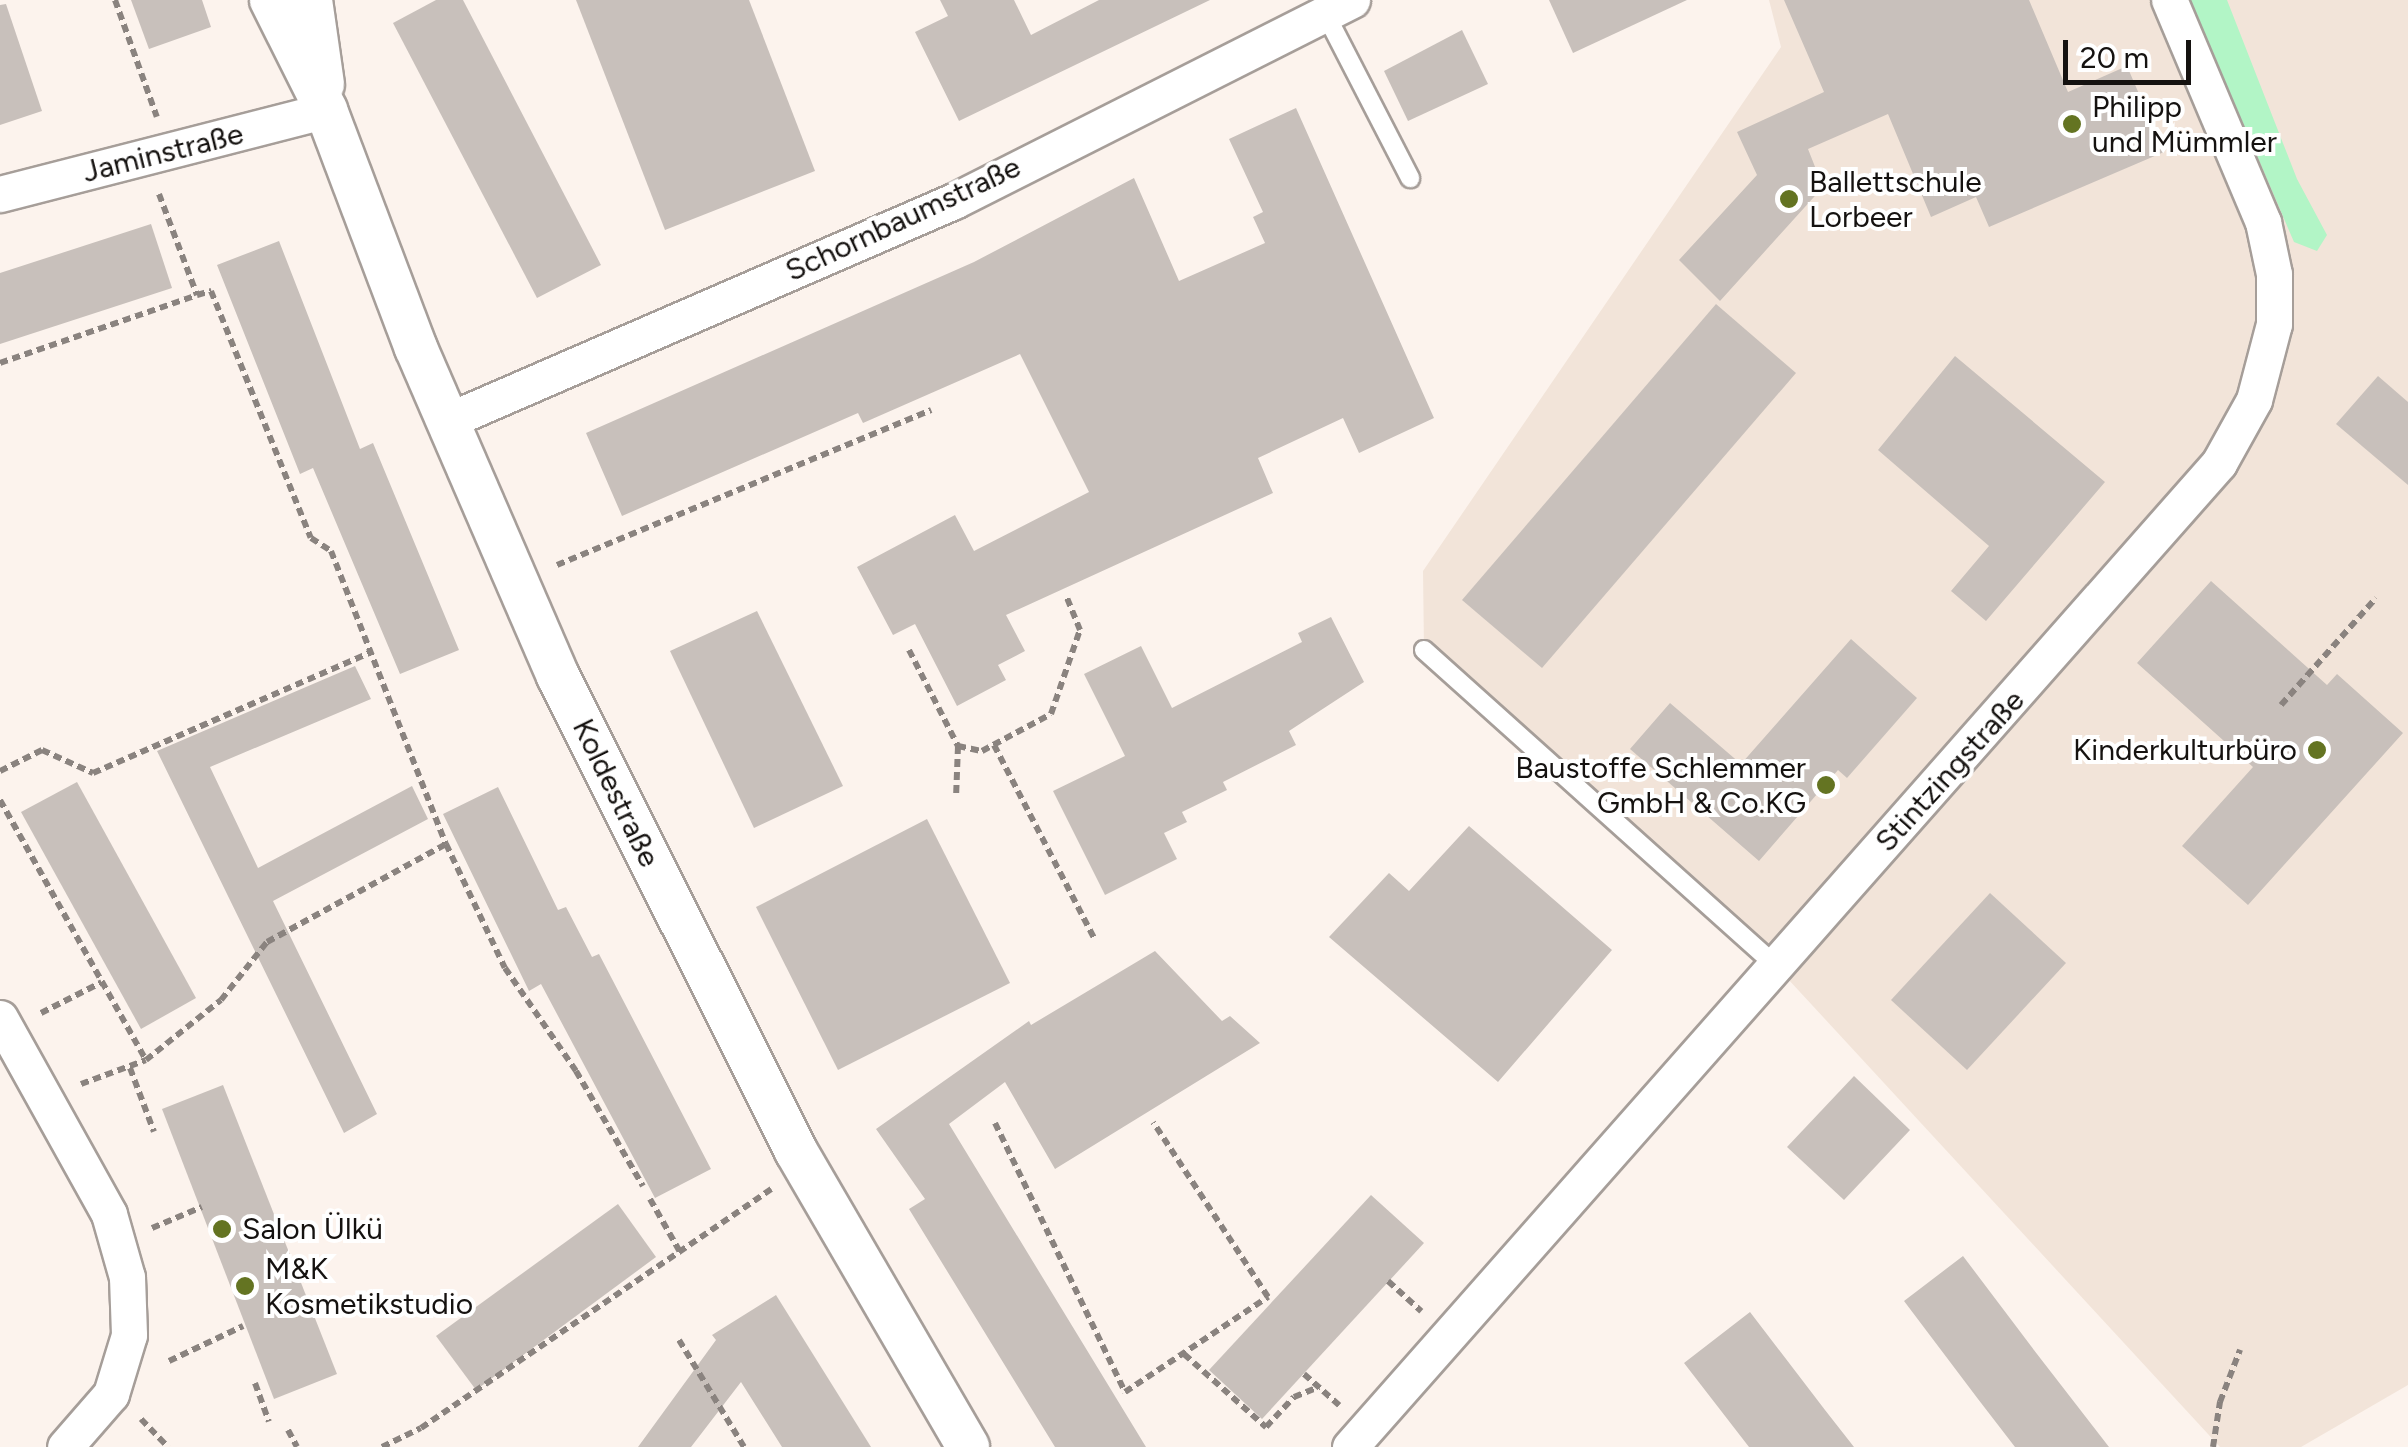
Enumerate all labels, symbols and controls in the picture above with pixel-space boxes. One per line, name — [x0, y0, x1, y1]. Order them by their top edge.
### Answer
scale bar — [2068, 20, 2196, 82]
text: 20 m — [2080, 39, 2149, 76]
place label: Philipp und Mümmler — [2092, 89, 2277, 160]
marker: Philipp und Mümmler — [2061, 113, 2083, 135]
street label: Jaminstraße — [79, 116, 247, 190]
street label: Schornbaumstraße — [780, 149, 1026, 289]
place label: Ballettschule Lorbeer — [1809, 164, 1982, 234]
marker: Ballettschule Lorbeer — [1778, 188, 1800, 210]
street label: Stintzingstraße — [1868, 683, 2032, 859]
street label: Koldestraße — [565, 713, 667, 873]
place label: Kinderkulturbüro — [2073, 732, 2297, 768]
marker: Kinderkulturbüro — [2306, 739, 2328, 761]
place label: Baustoffe Schlemmer GmbH & Co.KG — [1515, 750, 1806, 820]
marker: Baustoffe Schlemmer GmbH & Co.KG — [1815, 774, 1837, 796]
place label: Salon Ülkü — [242, 1211, 383, 1247]
marker: Salon Ülkü — [211, 1218, 233, 1240]
place label: M&K Kosmetikstudio — [265, 1251, 473, 1322]
marker: M&K Kosmetikstudio — [234, 1275, 256, 1297]

